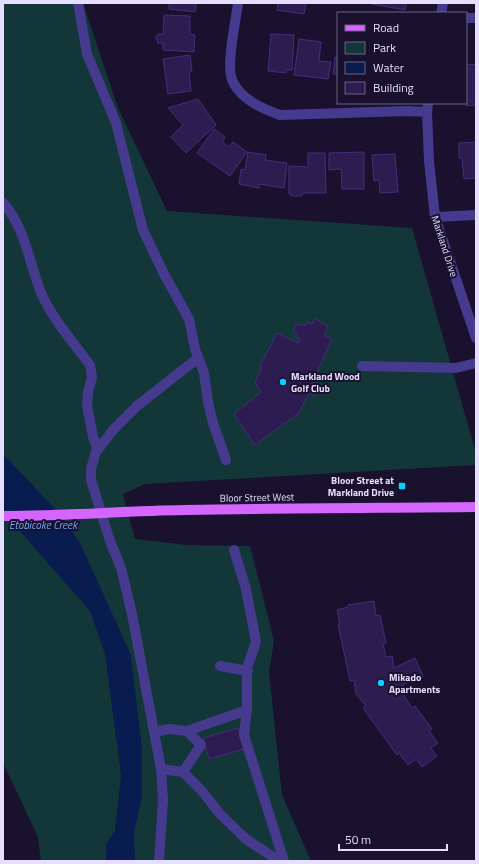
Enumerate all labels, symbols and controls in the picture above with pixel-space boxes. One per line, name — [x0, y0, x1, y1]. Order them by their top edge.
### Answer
legend — [337, 12, 467, 104]
text: Road — [373, 18, 399, 37]
text: Park — [373, 38, 396, 57]
text: Water — [373, 58, 404, 77]
text: Building — [373, 78, 414, 97]
street label: Markland Drive — [428, 214, 462, 279]
place label: Markland Wood Golf Club — [291, 369, 360, 396]
marker: Markland Wood Golf Club — [278, 377, 288, 387]
place label: Bloor Street at Markland Drive — [328, 473, 394, 500]
marker: Bloor Street at Markland Drive — [397, 481, 407, 491]
street label: Bloor Street West — [220, 489, 295, 506]
water label: Etobicoke Creek — [9, 517, 78, 533]
place label: Mikado Apartments — [389, 670, 441, 697]
marker: Mikado Apartments — [376, 678, 386, 688]
scale bar — [339, 826, 447, 852]
text: 50 m — [345, 830, 371, 849]

